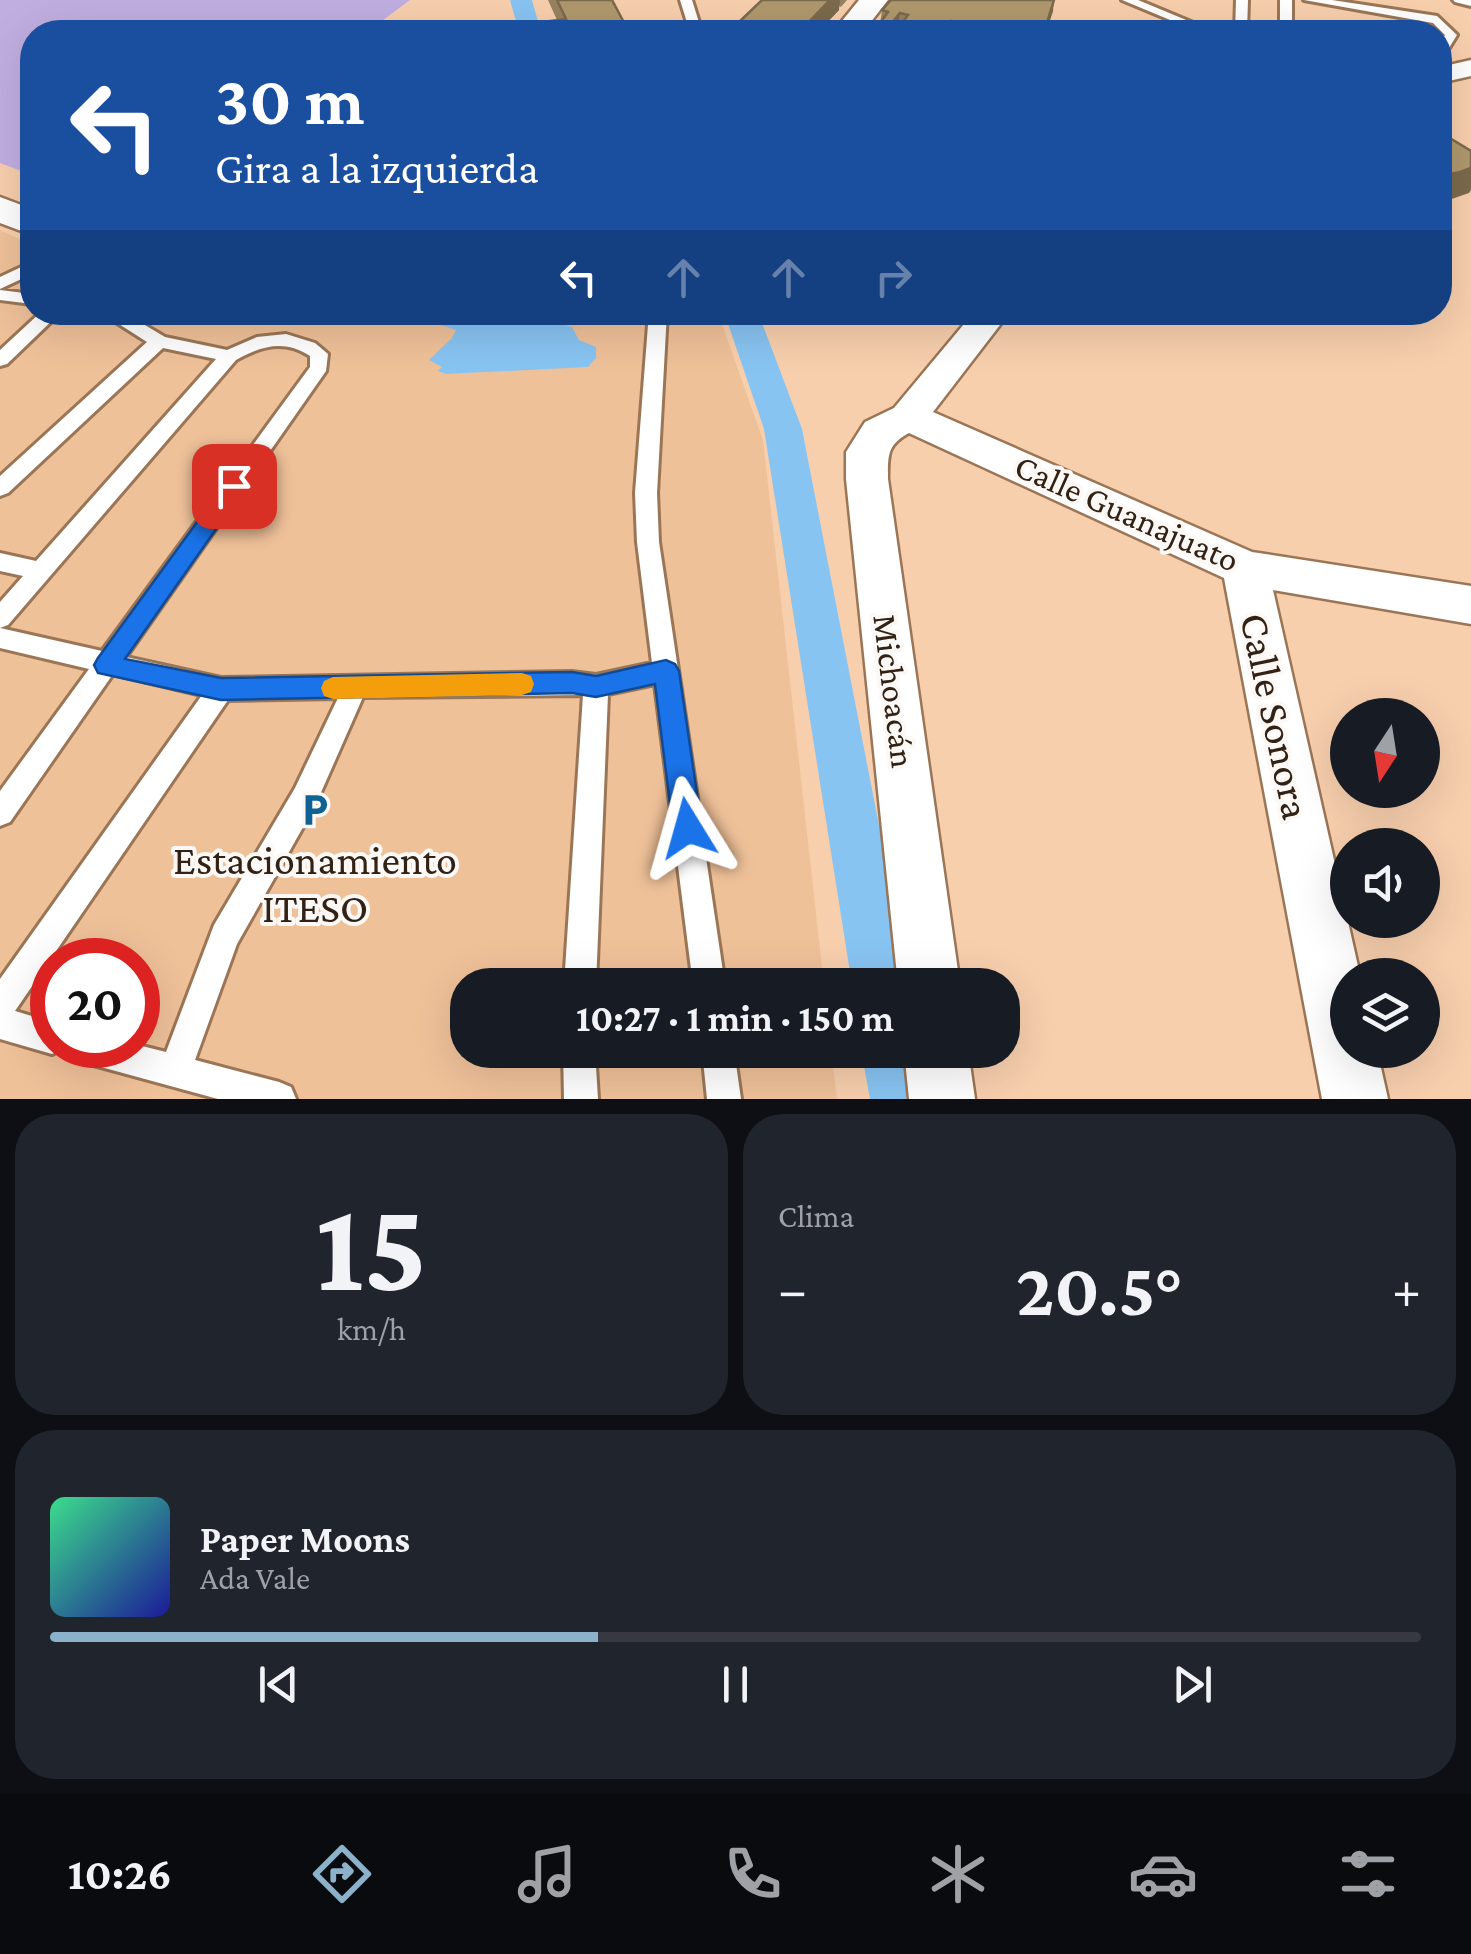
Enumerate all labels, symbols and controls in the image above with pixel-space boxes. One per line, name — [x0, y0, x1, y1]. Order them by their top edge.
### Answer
icon: left — [50, 60, 180, 190]
text: 30 m — [215, 61, 364, 139]
text: Gira a la izquierda — [215, 143, 539, 193]
icon: left — [551, 250, 606, 305]
icon: ahead — [656, 250, 711, 305]
icon: ahead — [761, 250, 816, 305]
icon: right — [866, 250, 921, 305]
pin — [192, 444, 277, 529]
street label: Calle Guanajuato — [1009, 446, 1245, 580]
icon: arrive — [207, 459, 262, 514]
street label: Calle Sonora — [1231, 608, 1321, 824]
street label: Michoacán — [865, 612, 923, 770]
north arrow — [1330, 698, 1440, 808]
map controls — [1330, 698, 1440, 1068]
position arrow — [636, 776, 740, 880]
parking icon: Estacionamiento ITESO — [296, 791, 334, 829]
button: sound — [1330, 828, 1440, 938]
place label: Estacionamiento ITESO — [173, 836, 457, 931]
speed limit sign: 20 — [30, 938, 160, 1068]
button: layers — [1330, 958, 1440, 1068]
text: 10:27 · 1 min · 150 m — [576, 997, 894, 1039]
text: 15 — [315, 1173, 428, 1318]
text: Clima — [778, 1198, 854, 1234]
text: 20.5° — [1016, 1248, 1183, 1331]
text: − — [778, 1259, 807, 1320]
text: + — [1392, 1259, 1421, 1320]
text: km/h — [337, 1311, 406, 1347]
text: Paper Moons — [200, 1518, 410, 1560]
text: Ada Vale — [200, 1560, 310, 1596]
icon: previous — [251, 1657, 306, 1712]
icon: pause — [708, 1657, 763, 1712]
icon: next — [1165, 1657, 1220, 1712]
icon: directions — [307, 1839, 377, 1909]
icon: music — [512, 1839, 582, 1909]
icon: phone — [718, 1839, 788, 1909]
icon: climate — [923, 1839, 993, 1909]
icon: car — [1128, 1839, 1198, 1909]
icon: filters — [1333, 1839, 1403, 1909]
text: 10:26 — [68, 1849, 172, 1899]

